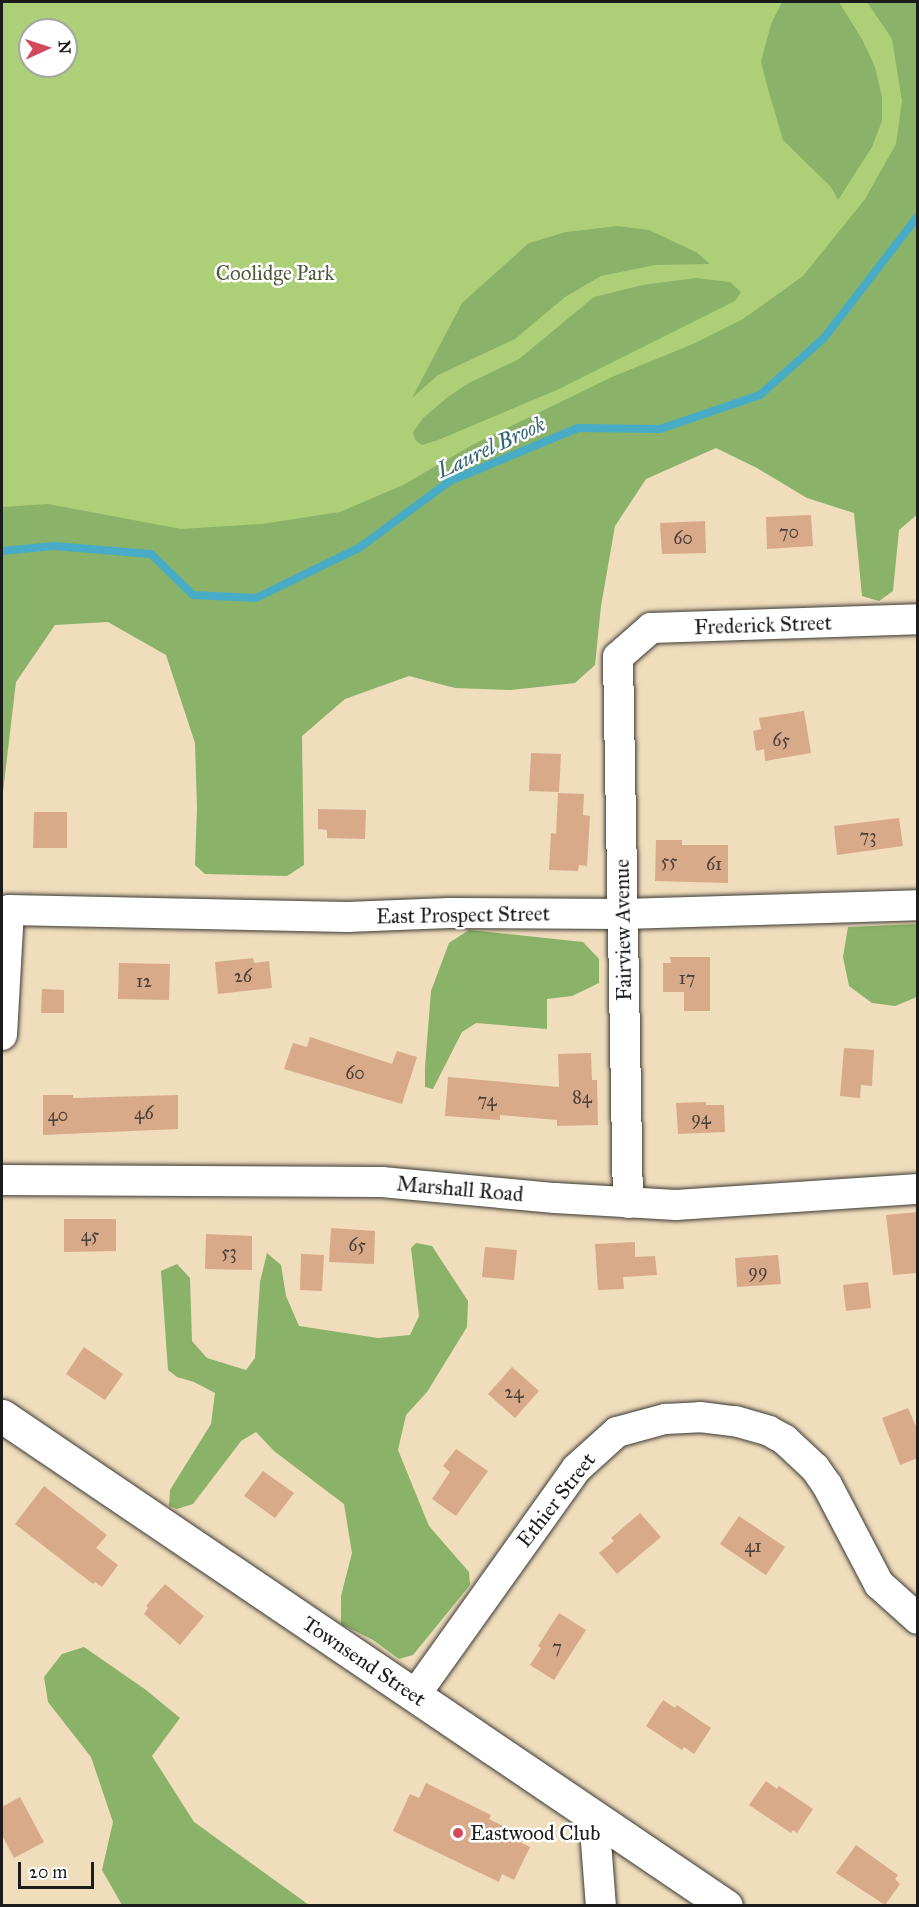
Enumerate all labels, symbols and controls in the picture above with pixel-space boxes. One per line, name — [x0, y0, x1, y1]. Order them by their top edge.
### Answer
north arrow — [18, 18, 78, 78]
text: N — [55, 40, 74, 54]
park label: Coolidge Park — [216, 260, 334, 286]
water label: Laurel Brook — [433, 410, 549, 484]
house number: 70 — [779, 521, 799, 543]
house number: 60 — [673, 527, 693, 549]
street label: Frederick Street — [694, 610, 832, 640]
house number: 65 — [772, 729, 790, 751]
house number: 73 — [860, 825, 876, 847]
house number: 55 — [661, 850, 677, 872]
house number: 61 — [706, 853, 722, 875]
street label: Fairview Avenue — [609, 859, 637, 1001]
street label: East Prospect Street — [376, 901, 550, 929]
house number: 26 — [234, 965, 252, 987]
house number: 17 — [679, 967, 695, 989]
house number: 12 — [136, 970, 152, 992]
house number: 60 — [345, 1062, 365, 1084]
house number: 84 — [572, 1086, 592, 1108]
house number: 74 — [477, 1089, 497, 1111]
house number: 46 — [134, 1102, 154, 1124]
house number: 40 — [48, 1104, 68, 1126]
house number: 94 — [691, 1107, 711, 1129]
street label: Marshall Road — [396, 1171, 524, 1207]
house number: 45 — [81, 1224, 99, 1246]
house number: 65 — [348, 1234, 366, 1256]
house number: 53 — [221, 1241, 237, 1263]
house number: 99 — [748, 1260, 768, 1282]
house number: 24 — [505, 1381, 523, 1403]
street label: Ethier Street — [511, 1448, 601, 1552]
house number: 41 — [744, 1535, 762, 1557]
street label: Townsend Street — [298, 1610, 430, 1712]
house number: 7 — [552, 1636, 562, 1658]
place label: Eastwood Club — [470, 1820, 600, 1846]
marker: Eastwood Club — [451, 1826, 465, 1840]
scale bar — [21, 1850, 98, 1888]
text: 20 m — [29, 1861, 67, 1883]

